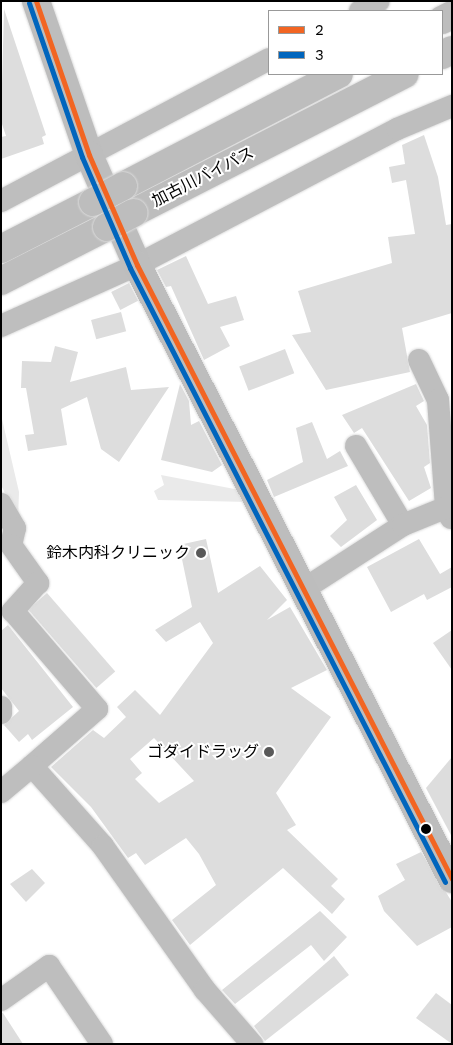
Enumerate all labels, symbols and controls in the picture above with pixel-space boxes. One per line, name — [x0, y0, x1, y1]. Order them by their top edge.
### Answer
legend — [268, 10, 443, 75]
text: 2 — [315, 21, 324, 39]
text: 3 — [315, 46, 324, 64]
street label: 加古川バイパス — [149, 143, 257, 211]
place label: 鈴木内科クリニック — [46, 543, 190, 563]
marker: 鈴木内科クリニック — [194, 546, 208, 560]
place label: ゴダイドラッグ — [147, 742, 259, 762]
marker: ゴダイドラッグ — [263, 746, 275, 758]
unlabelled marker — [421, 824, 431, 834]

